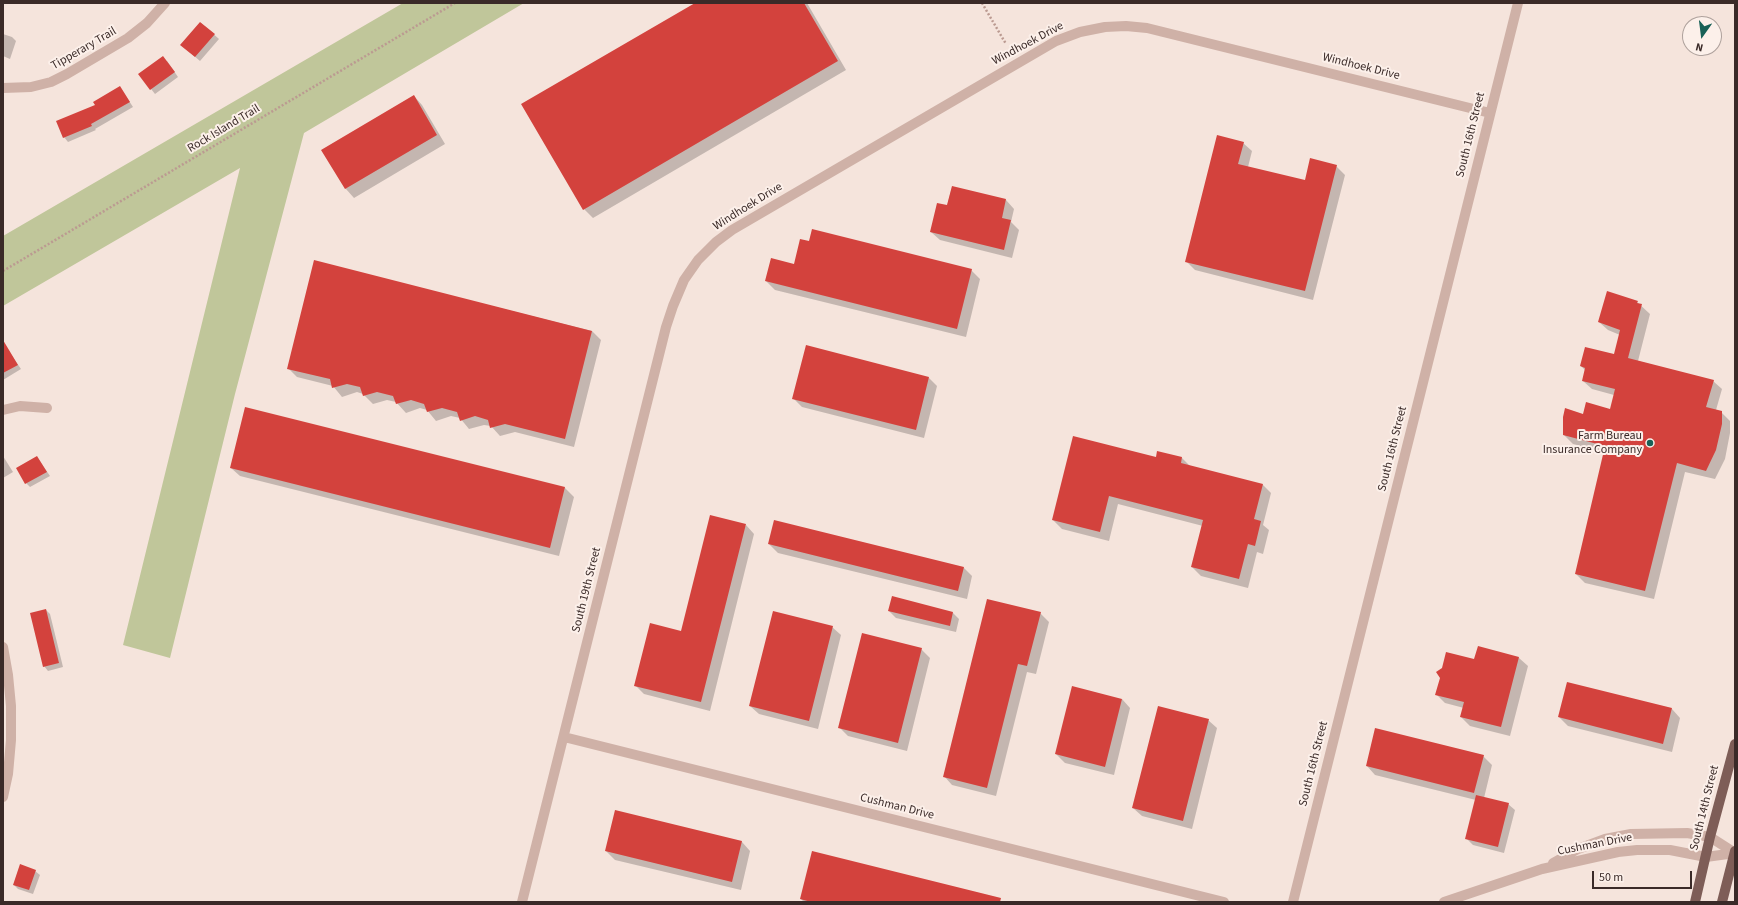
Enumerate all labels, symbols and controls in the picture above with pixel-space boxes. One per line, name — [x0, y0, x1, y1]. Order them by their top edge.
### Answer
north arrow — [1682, 16, 1722, 56]
street label: Windhoek Drive — [990, 19, 1066, 69]
street label: Tipperary Trail — [49, 25, 119, 73]
text: N — [1694, 39, 1705, 55]
street label: Windhoek Drive — [1321, 50, 1401, 84]
street label: South 16th Street — [1453, 91, 1489, 179]
street label: Rock Island Trail — [185, 102, 263, 156]
street label: Windhoek Drive — [711, 180, 785, 234]
street label: South 16th Street — [1375, 405, 1411, 493]
place label: Farm Bureau Insurance Company — [1543, 429, 1642, 457]
marker: Farm Bureau Insurance Company — [1645, 438, 1655, 448]
street label: South 19th Street — [569, 546, 605, 634]
street label: South 16th Street — [1296, 720, 1332, 808]
street label: South 14th Street — [1687, 764, 1723, 852]
street label: Cushman Drive — [858, 791, 936, 823]
street label: Cushman Drive — [1556, 831, 1634, 859]
scale bar — [1594, 863, 1694, 889]
text: 50 m — [1599, 869, 1623, 886]

